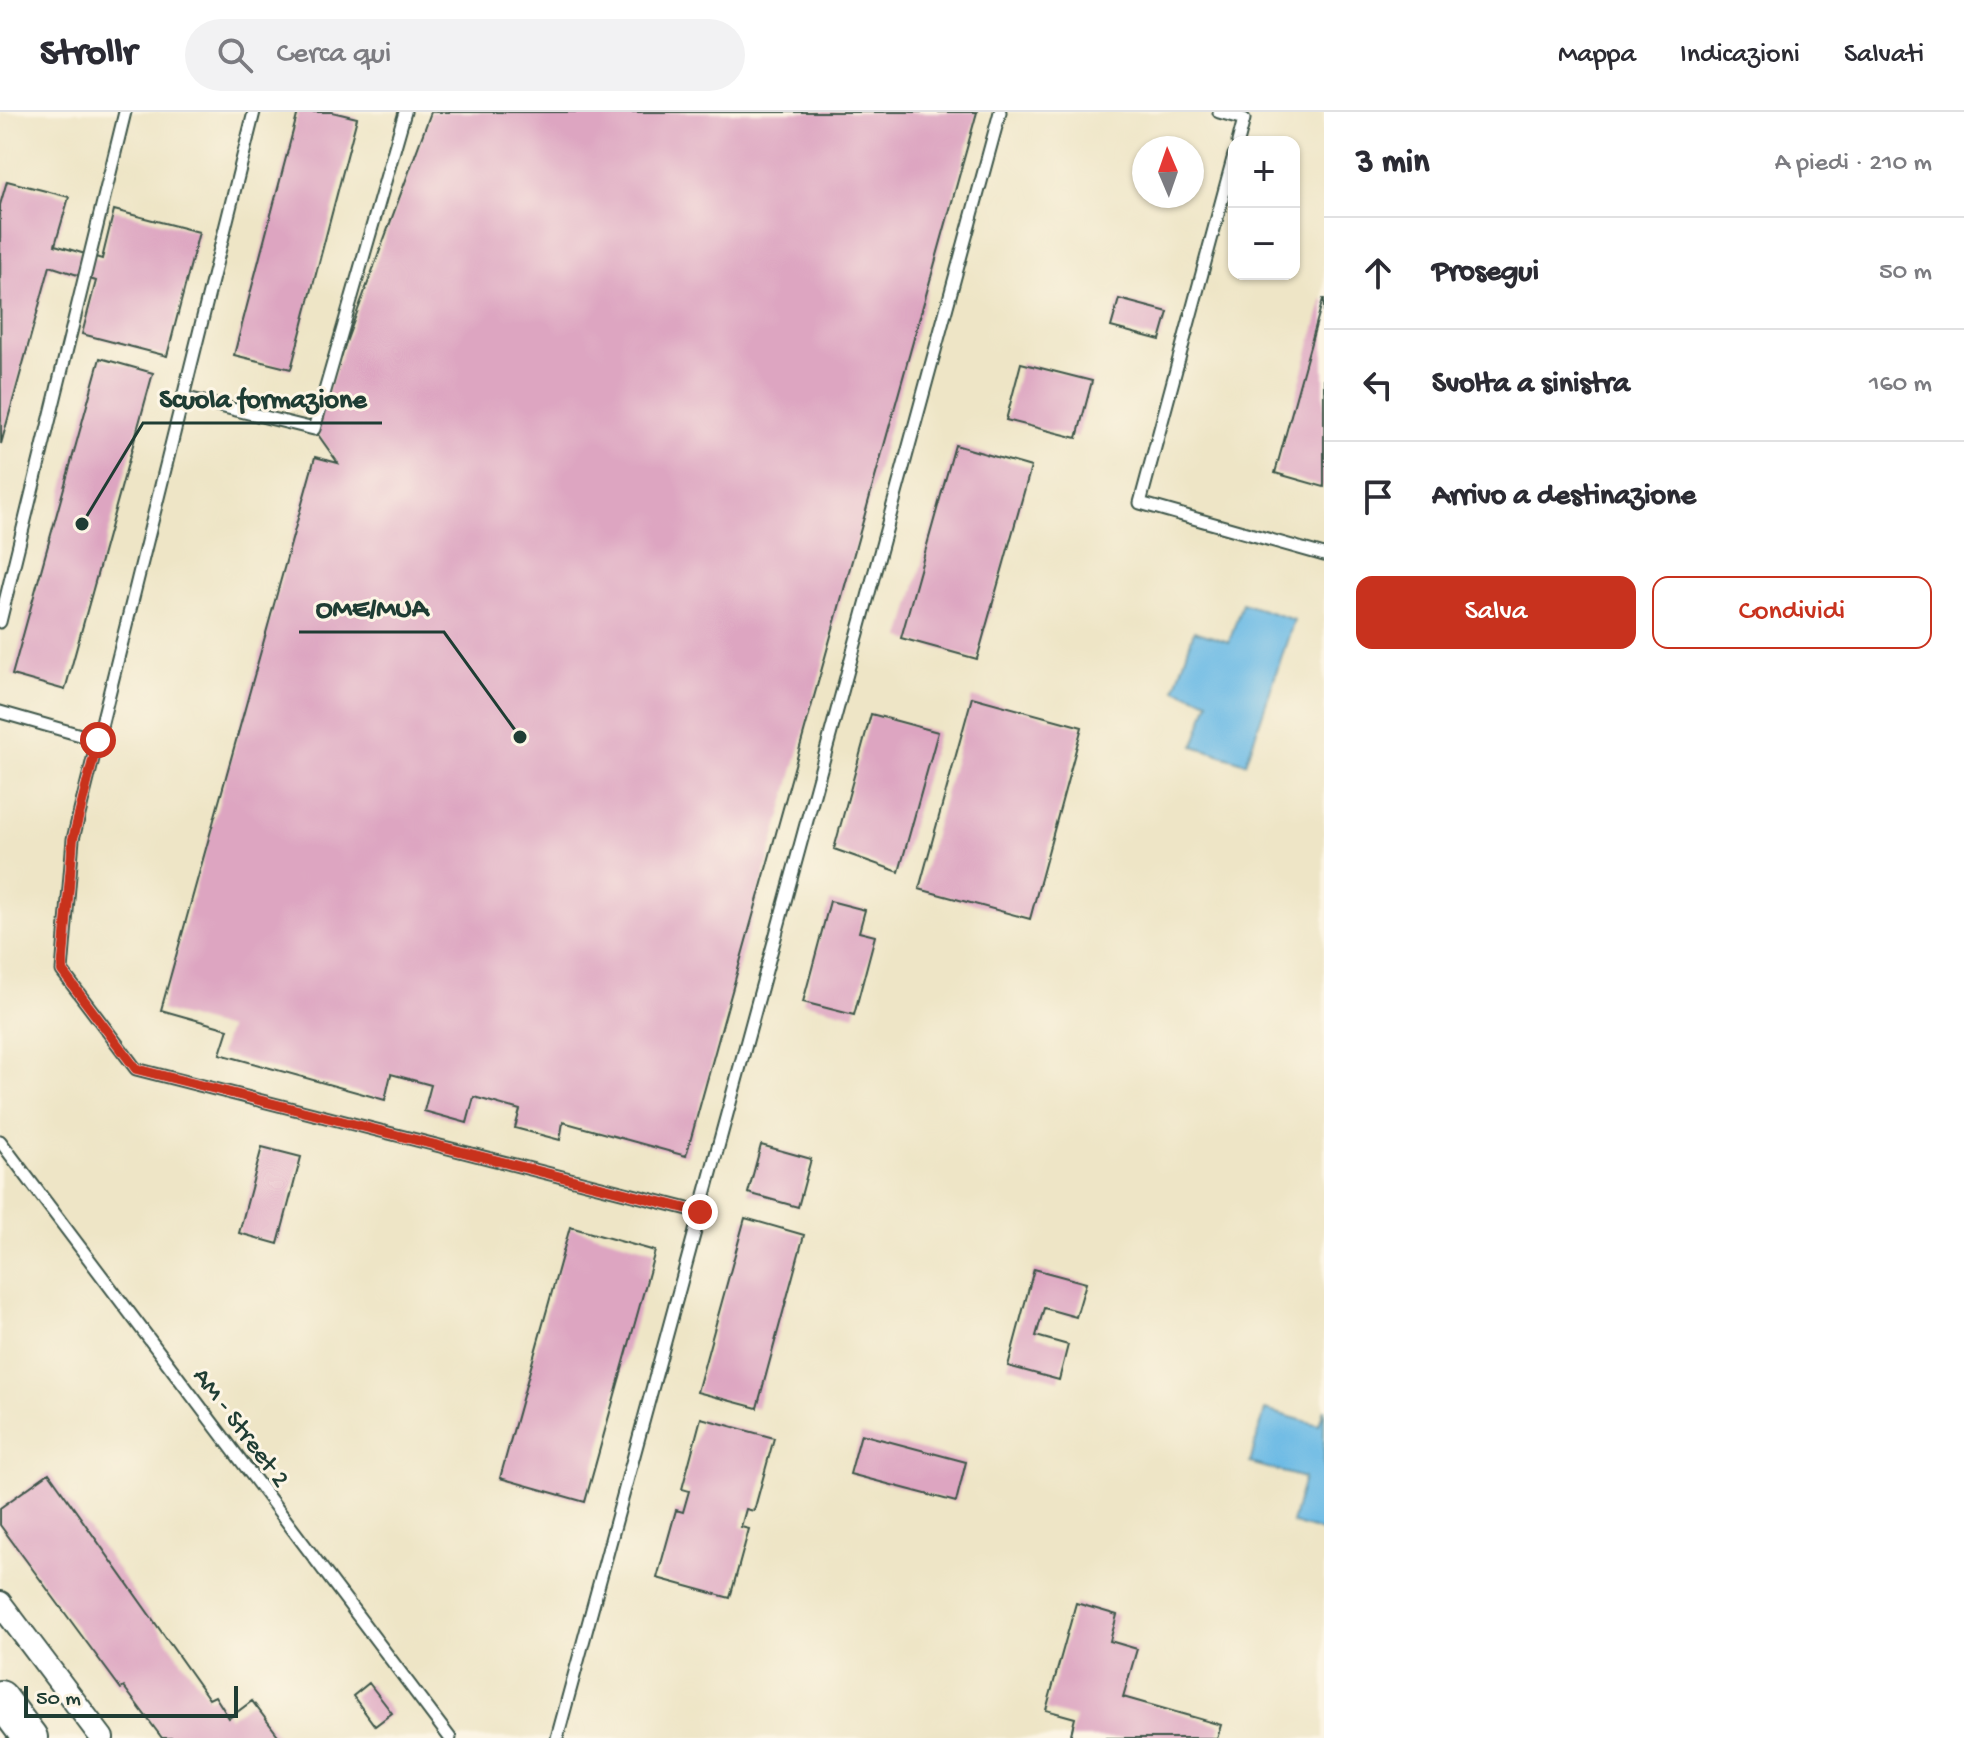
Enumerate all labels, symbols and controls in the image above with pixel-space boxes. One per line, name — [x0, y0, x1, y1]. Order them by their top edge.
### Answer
search box — [185, 19, 745, 91]
text: Strollr — [40, 33, 137, 77]
icon: search — [213, 33, 257, 77]
text: Cerca qui — [277, 38, 391, 73]
text: Mappa — [1558, 39, 1636, 72]
text: Indicazioni — [1680, 39, 1800, 72]
text: Salvati — [1844, 39, 1924, 72]
north arrow — [1132, 136, 1204, 208]
map controls — [1228, 136, 1300, 280]
button: + — [1228, 136, 1300, 208]
text: 3 min — [1356, 144, 1429, 184]
text: A piedi · 210 m — [1775, 149, 1932, 180]
button: − — [1228, 208, 1300, 280]
icon: ahead — [1356, 251, 1400, 295]
text: Prosegui — [1432, 256, 1539, 291]
text: 50 m — [1879, 258, 1932, 289]
icon: left — [1356, 363, 1400, 407]
text: Svolta a sinistra — [1432, 368, 1630, 403]
text: 160 m — [1869, 370, 1932, 401]
callout: Scuola formazione — [143, 371, 382, 423]
text: Scuola formazione — [159, 385, 368, 418]
icon: arrive — [1356, 475, 1400, 519]
text: Arrivo a destinazione — [1432, 480, 1696, 515]
button: Salva — [1356, 576, 1636, 649]
button: Condividi — [1652, 576, 1932, 649]
callout: OME/MUA — [299, 580, 444, 632]
text: OME/MUA — [316, 594, 431, 627]
route start — [80, 722, 116, 758]
route end — [682, 1194, 718, 1230]
street label: AM - Street 2 — [184, 1363, 295, 1495]
scale bar — [24, 1682, 238, 1718]
text: 50 m — [36, 1687, 81, 1713]

